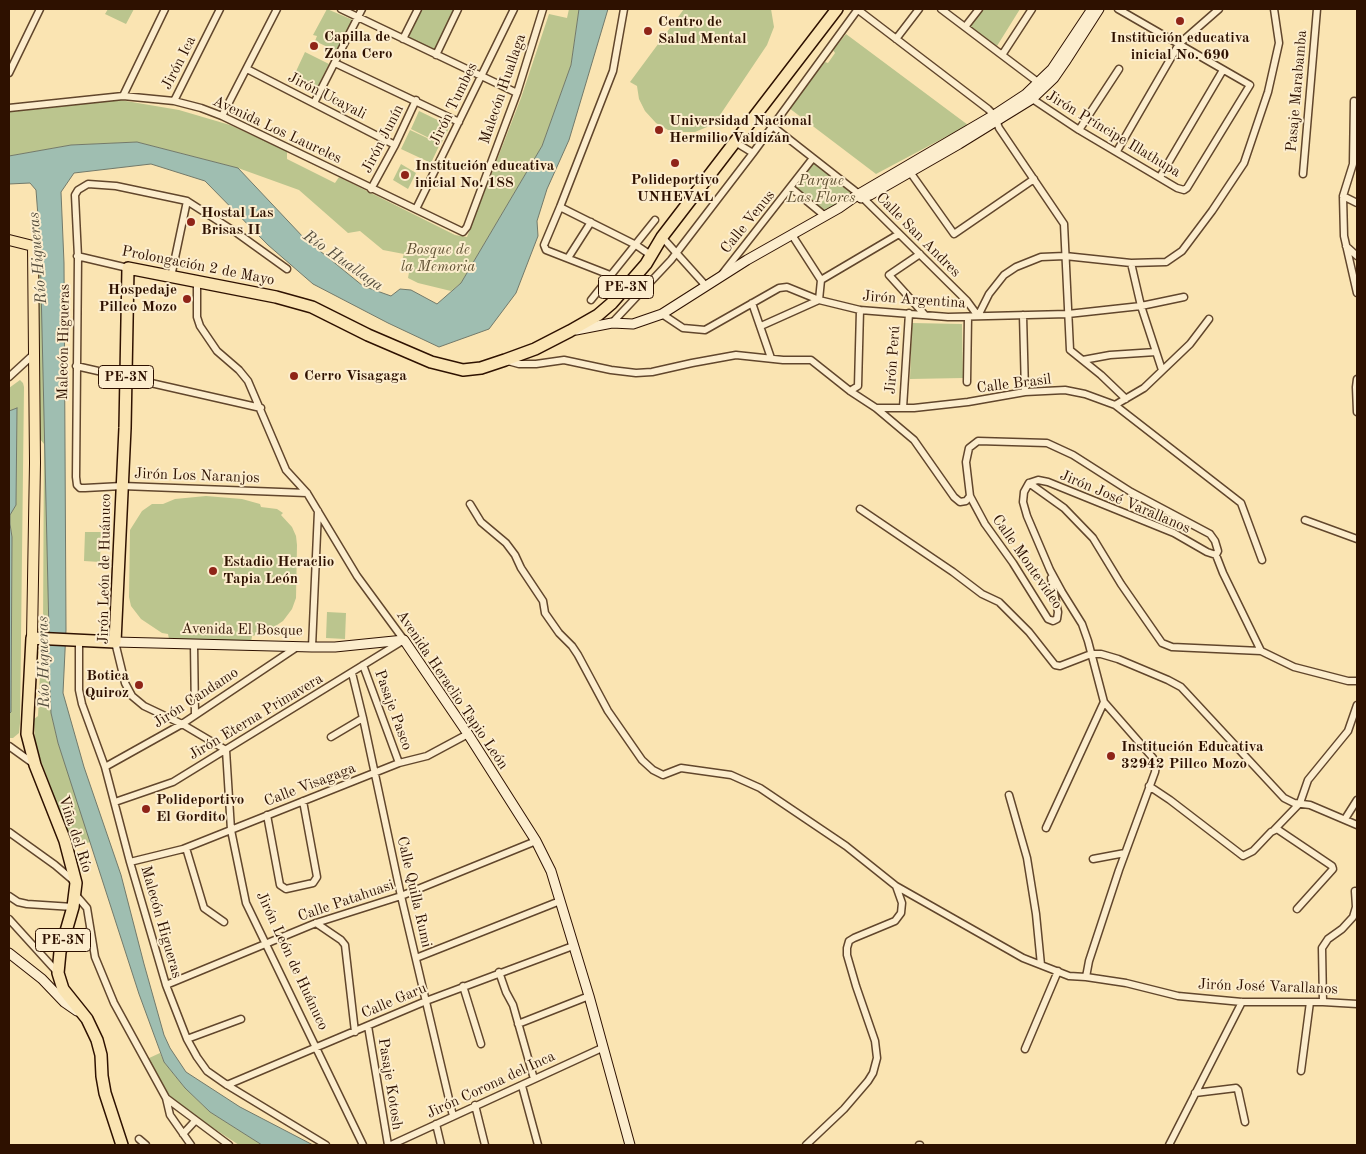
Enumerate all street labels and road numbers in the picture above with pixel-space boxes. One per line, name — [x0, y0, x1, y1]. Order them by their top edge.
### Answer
street label: Pasaje Marabamba — [1283, 29, 1311, 153]
street label: Malecón Huallaga — [476, 31, 530, 147]
street label: Jirón Ica — [158, 33, 200, 93]
street label: Jirón Tumbes — [426, 60, 482, 148]
street label: Jirón Ucayali — [285, 69, 369, 123]
street label: Jirón Príncipe Illathupa — [1042, 87, 1184, 181]
street label: Avenida Los Laureles — [210, 92, 344, 168]
street label: Jirón Junín — [358, 102, 408, 176]
street label: Calle Venus — [717, 187, 779, 257]
street label: Calle San Andres — [872, 189, 964, 281]
street label: Prolongación 2 de Mayo — [120, 242, 276, 290]
road number: PE-3N — [598, 276, 654, 298]
street label: Malecón Higueras — [54, 284, 74, 400]
street label: Jirón Argentina — [862, 287, 966, 313]
street label: Jirón Perú — [882, 325, 904, 395]
road number: PE-3N — [98, 366, 154, 388]
street label: Calle Brasil — [976, 370, 1052, 398]
street label: Jirón Los Naranjos — [134, 465, 260, 487]
street label: Jirón José Varallanos — [1057, 466, 1193, 538]
street label: Jirón León de Huánuco — [95, 493, 115, 645]
street label: Calle Montevideo — [988, 511, 1066, 613]
street label: Avenida Heraclio Tapio León — [392, 607, 512, 773]
street label: Avenida El Bosque — [181, 620, 303, 640]
street label: Jirón Candamo — [150, 664, 242, 732]
street label: Pasaje Pasco — [370, 667, 416, 753]
street label: Jirón Eterna Primavera — [186, 670, 326, 764]
street label: Calle Visagaga — [262, 759, 358, 811]
street label: Viña del Río — [54, 793, 96, 875]
street label: Calle Quilla Rumi — [392, 835, 436, 949]
street label: Malecón Higueras — [136, 864, 186, 980]
street label: Calle Patahuasi — [296, 876, 396, 926]
street label: Jirón León de Huánuco — [252, 889, 332, 1033]
road number: PE-3N — [36, 928, 90, 952]
street label: Jirón José Varallanos — [1198, 976, 1338, 998]
street label: Calle Garu — [359, 979, 429, 1023]
street label: Pasaje Kotosh — [374, 1037, 406, 1131]
street label: Jirón Corona del Inca — [424, 1047, 558, 1123]

